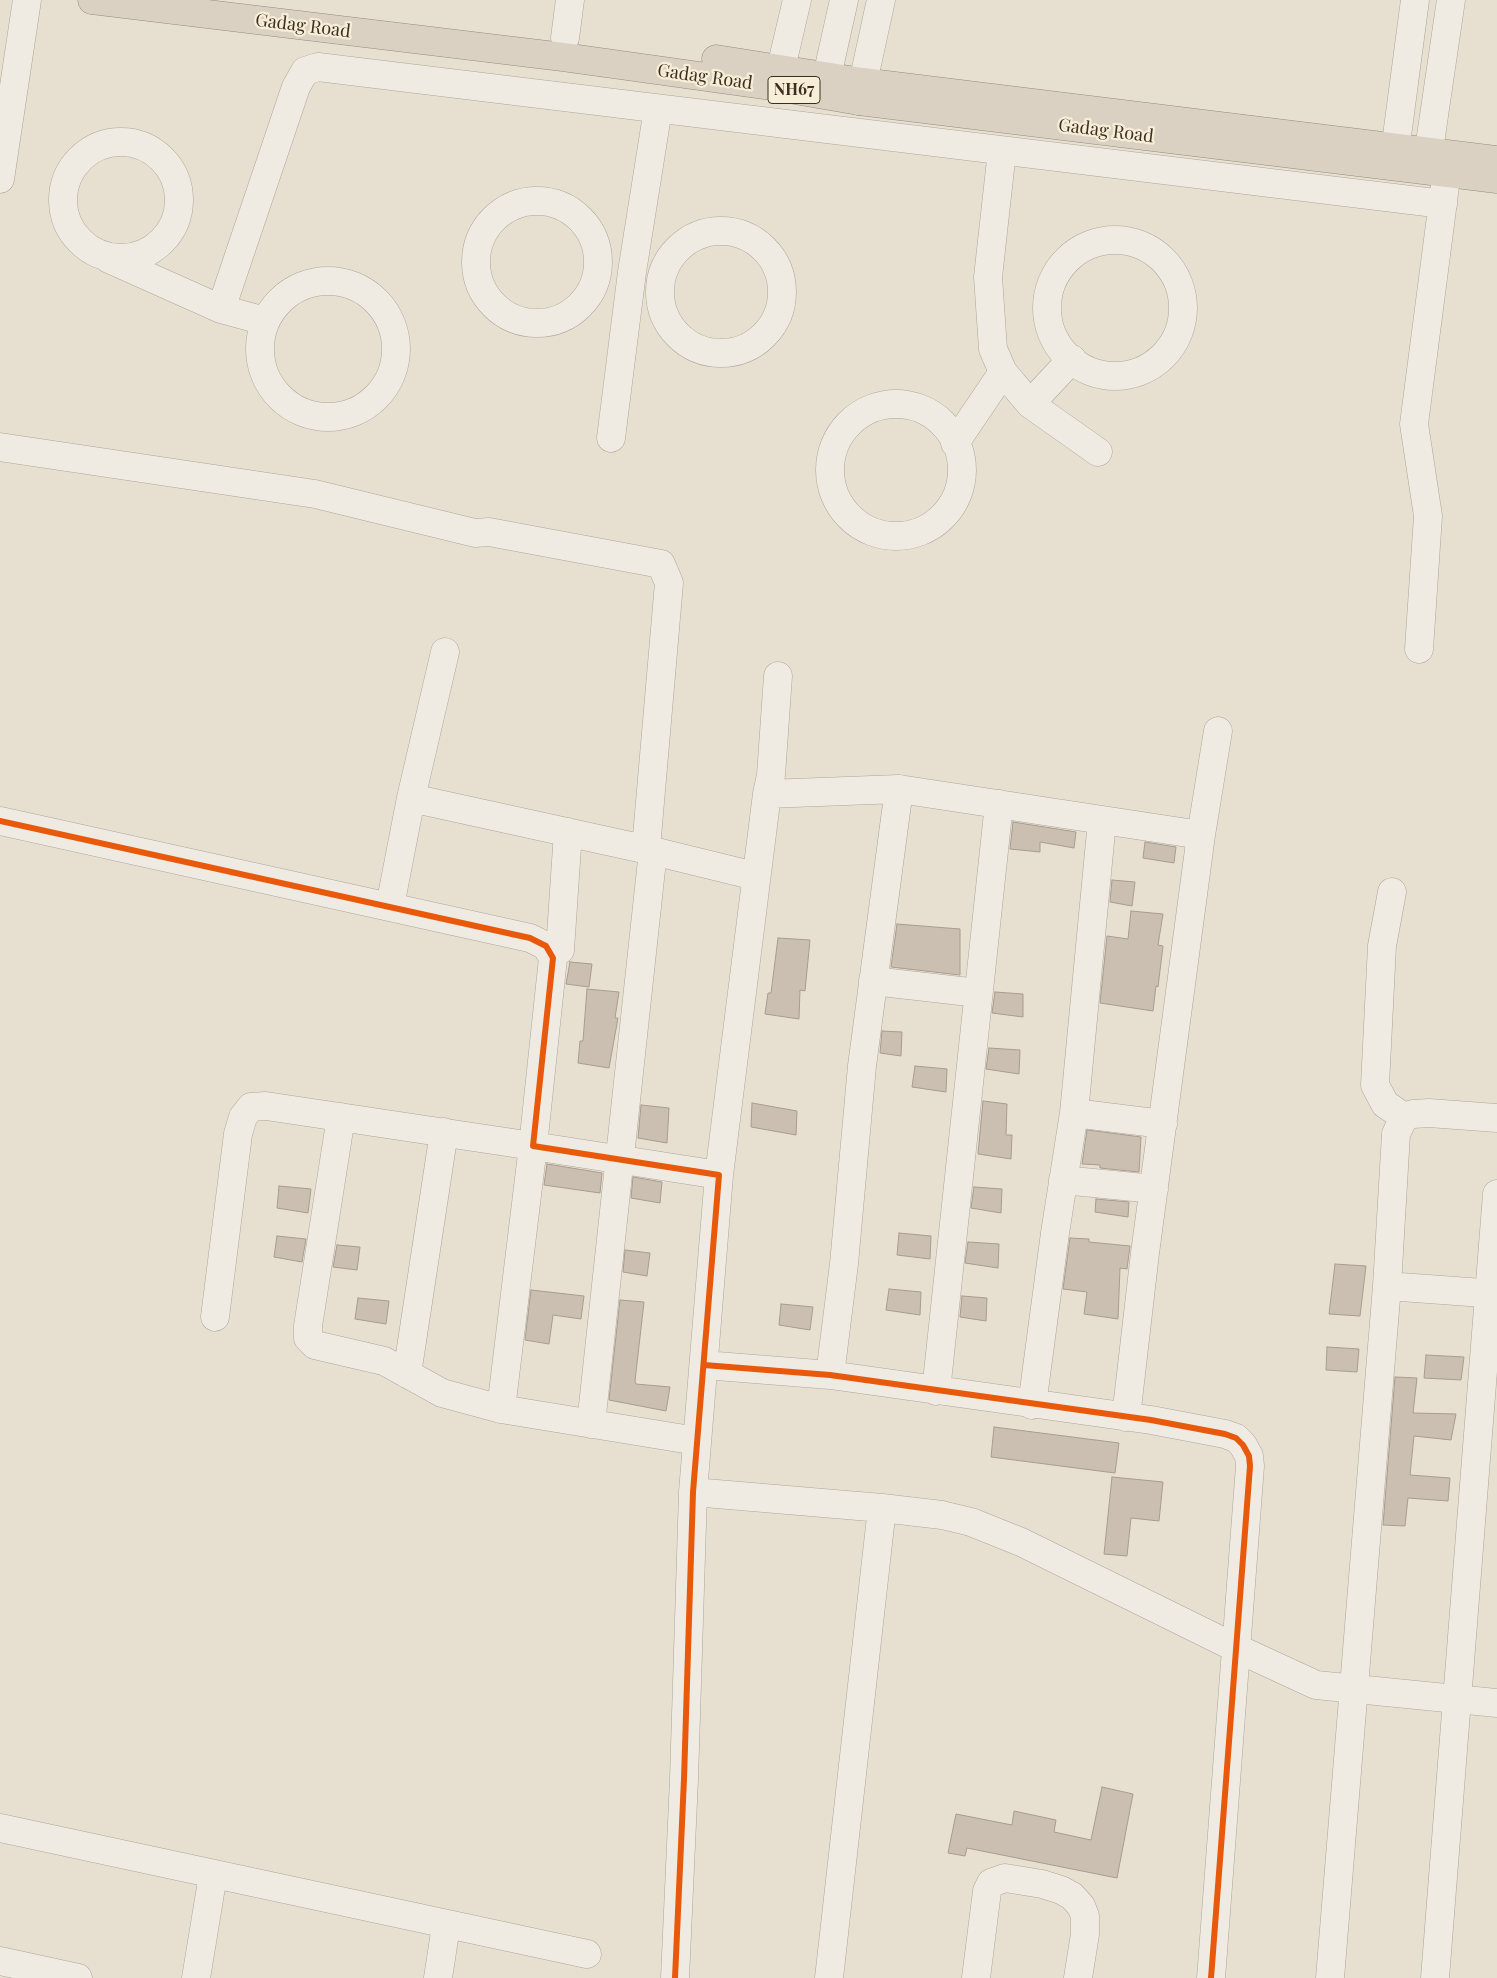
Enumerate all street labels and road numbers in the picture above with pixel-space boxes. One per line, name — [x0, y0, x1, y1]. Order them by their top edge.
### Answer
street label: Gadag Road — [254, 9, 352, 43]
street label: Gadag Road — [656, 60, 754, 94]
road number: NH67 — [768, 76, 820, 104]
street label: Gadag Road — [1057, 114, 1155, 148]

